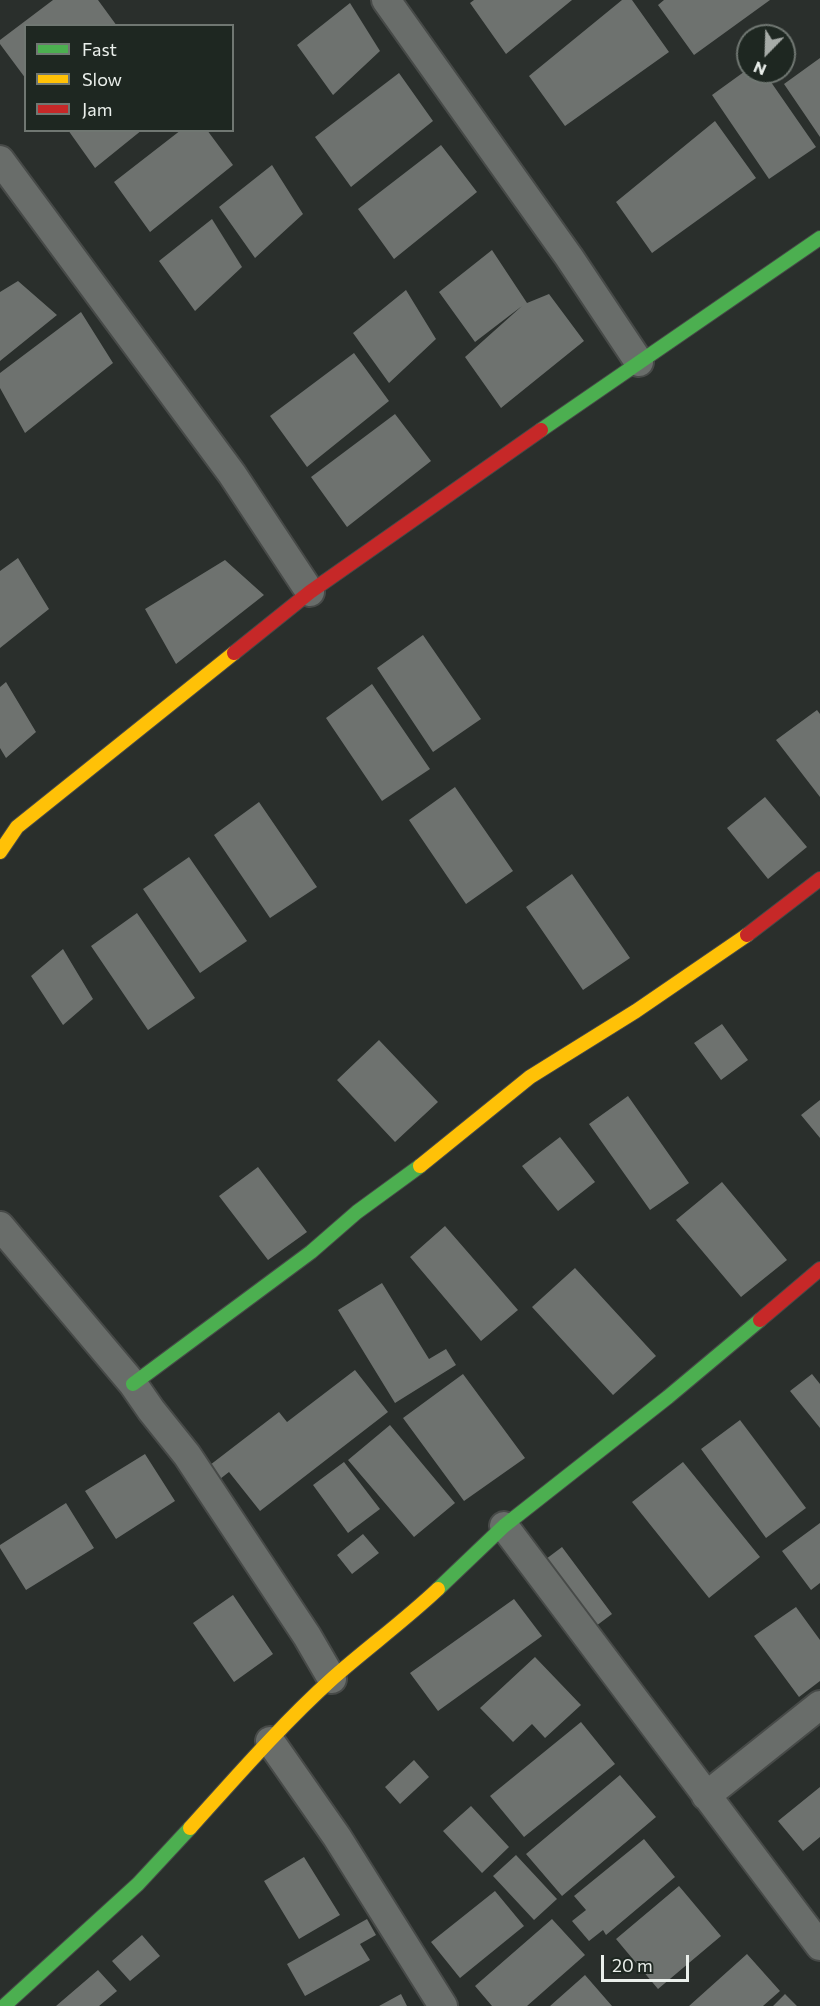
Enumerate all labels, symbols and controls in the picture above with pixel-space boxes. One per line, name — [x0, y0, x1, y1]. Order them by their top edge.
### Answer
legend — [24, 24, 234, 132]
north arrow — [736, 24, 796, 84]
text: Fast — [82, 38, 117, 60]
text: N — [750, 58, 769, 80]
text: Slow — [82, 68, 122, 90]
text: Jam — [82, 98, 112, 120]
scale bar — [604, 1943, 692, 1981]
text: 20 m — [612, 1954, 653, 1976]

